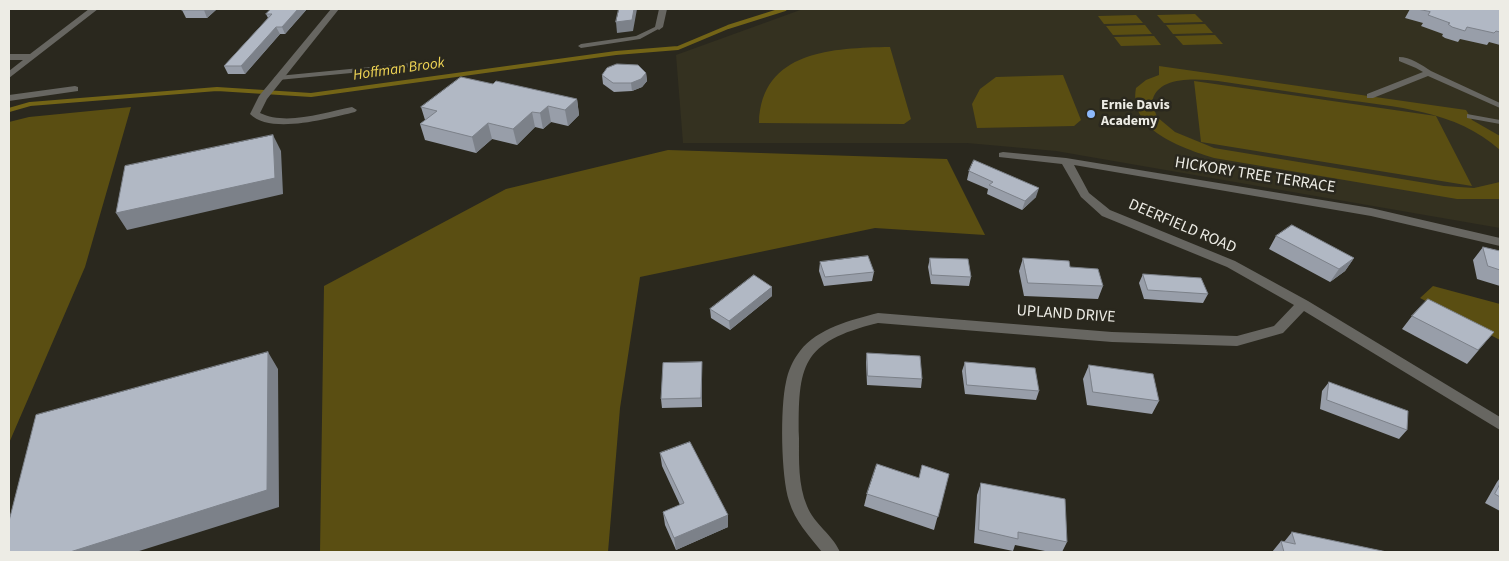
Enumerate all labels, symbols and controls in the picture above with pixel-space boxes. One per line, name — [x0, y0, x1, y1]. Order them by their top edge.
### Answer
water label: Hoffman Brook — [352, 55, 446, 85]
place label: Ernie Davis Academy — [1101, 98, 1170, 130]
marker: Ernie Davis Academy — [1085, 108, 1097, 120]
street label: HICKORY TREE TERRACE — [1173, 154, 1337, 198]
street label: DEERFIELD ROAD — [1125, 196, 1239, 258]
street label: UPLAND DRIVE — [1016, 302, 1116, 328]

